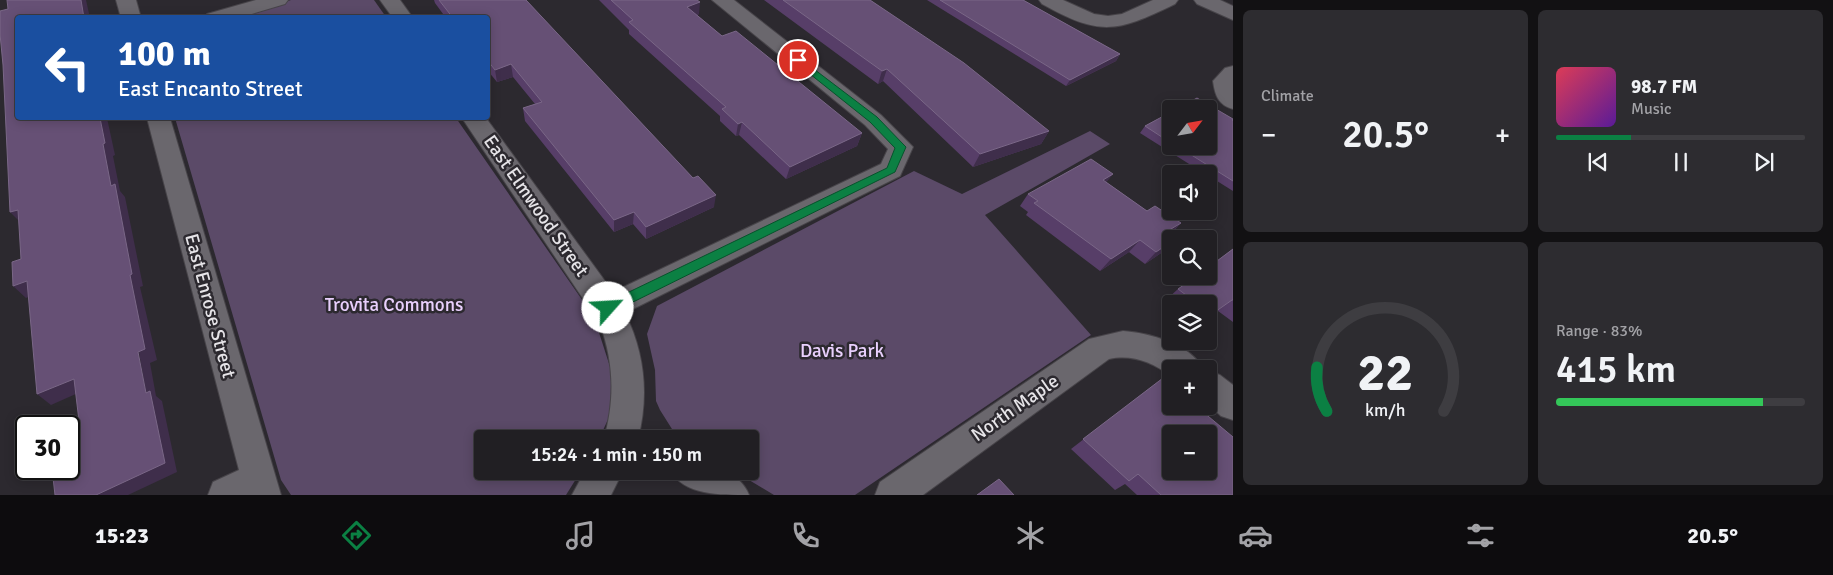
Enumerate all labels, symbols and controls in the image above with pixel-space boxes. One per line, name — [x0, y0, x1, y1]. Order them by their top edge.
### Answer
text: 100 m — [118, 32, 211, 75]
icon: left — [35, 35, 100, 100]
pin — [777, 39, 819, 81]
icon: arrive — [784, 46, 812, 74]
text: East Encanto Street — [118, 75, 303, 102]
text: 98.7 FM — [1631, 75, 1697, 99]
text: Climate — [1261, 86, 1314, 106]
text: Music — [1631, 99, 1672, 119]
north arrow — [1162, 100, 1218, 155]
map controls — [1162, 100, 1217, 480]
text: 20.5° — [1342, 111, 1429, 158]
text: − — [1261, 118, 1276, 152]
text: + — [1495, 118, 1510, 152]
street label: East Elmwood Street — [478, 130, 594, 282]
icon: previous — [1584, 148, 1612, 176]
icon: pause — [1667, 148, 1695, 176]
icon: next — [1750, 148, 1778, 176]
button: sound — [1162, 165, 1217, 220]
button: search — [1162, 230, 1217, 285]
street label: East Enrose Street — [179, 231, 241, 381]
position arrow — [581, 281, 633, 333]
park label: Trovita Commons — [325, 293, 463, 317]
button: layers — [1162, 295, 1217, 350]
text: Range · 83% — [1556, 321, 1642, 341]
park label: Davis Park — [800, 339, 884, 363]
text: 22 — [1357, 341, 1414, 405]
text: 415 km — [1556, 346, 1676, 393]
button: + — [1162, 360, 1217, 415]
street label: North Maple — [967, 369, 1063, 447]
text: km/h — [1365, 399, 1406, 421]
speed limit sign: 30 — [15, 415, 80, 480]
button: − — [1162, 425, 1217, 480]
text: 15:24 · 1 min · 150 m — [531, 443, 702, 467]
icon: directions — [339, 518, 374, 553]
icon: music — [563, 518, 598, 553]
icon: phone — [788, 518, 823, 553]
icon: climate — [1013, 518, 1048, 553]
icon: car — [1238, 518, 1273, 553]
icon: filters — [1463, 518, 1498, 553]
text: 15:23 — [95, 522, 149, 549]
text: 20.5° — [1687, 522, 1738, 549]

